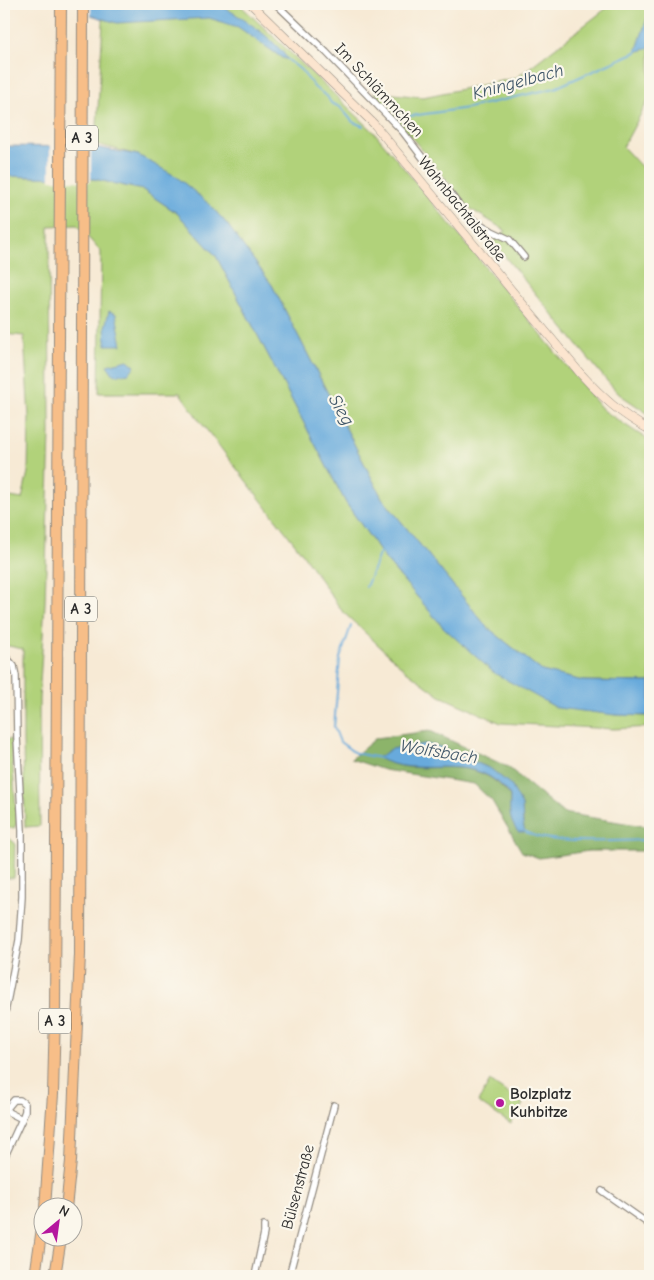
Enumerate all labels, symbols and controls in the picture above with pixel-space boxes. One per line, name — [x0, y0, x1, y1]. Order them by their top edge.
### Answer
street label: Im Schlämmchen — [331, 39, 427, 141]
water label: Kningelbach — [470, 60, 566, 104]
road number: A 3 — [66, 126, 98, 150]
street label: Wahnbachtalstraße — [414, 153, 510, 265]
water label: Sieg — [324, 391, 358, 429]
road number: A 3 — [65, 596, 97, 622]
water label: Wolfsbach — [399, 735, 479, 769]
road number: A 3 — [39, 1008, 71, 1034]
place label: Bolzplatz Kuhbitze — [510, 1085, 571, 1121]
marker: Bolzplatz Kuhbitze — [494, 1097, 506, 1109]
street label: Bülsenstraße — [278, 1143, 318, 1231]
north arrow — [32, 1198, 82, 1248]
text: N — [56, 1201, 72, 1221]

